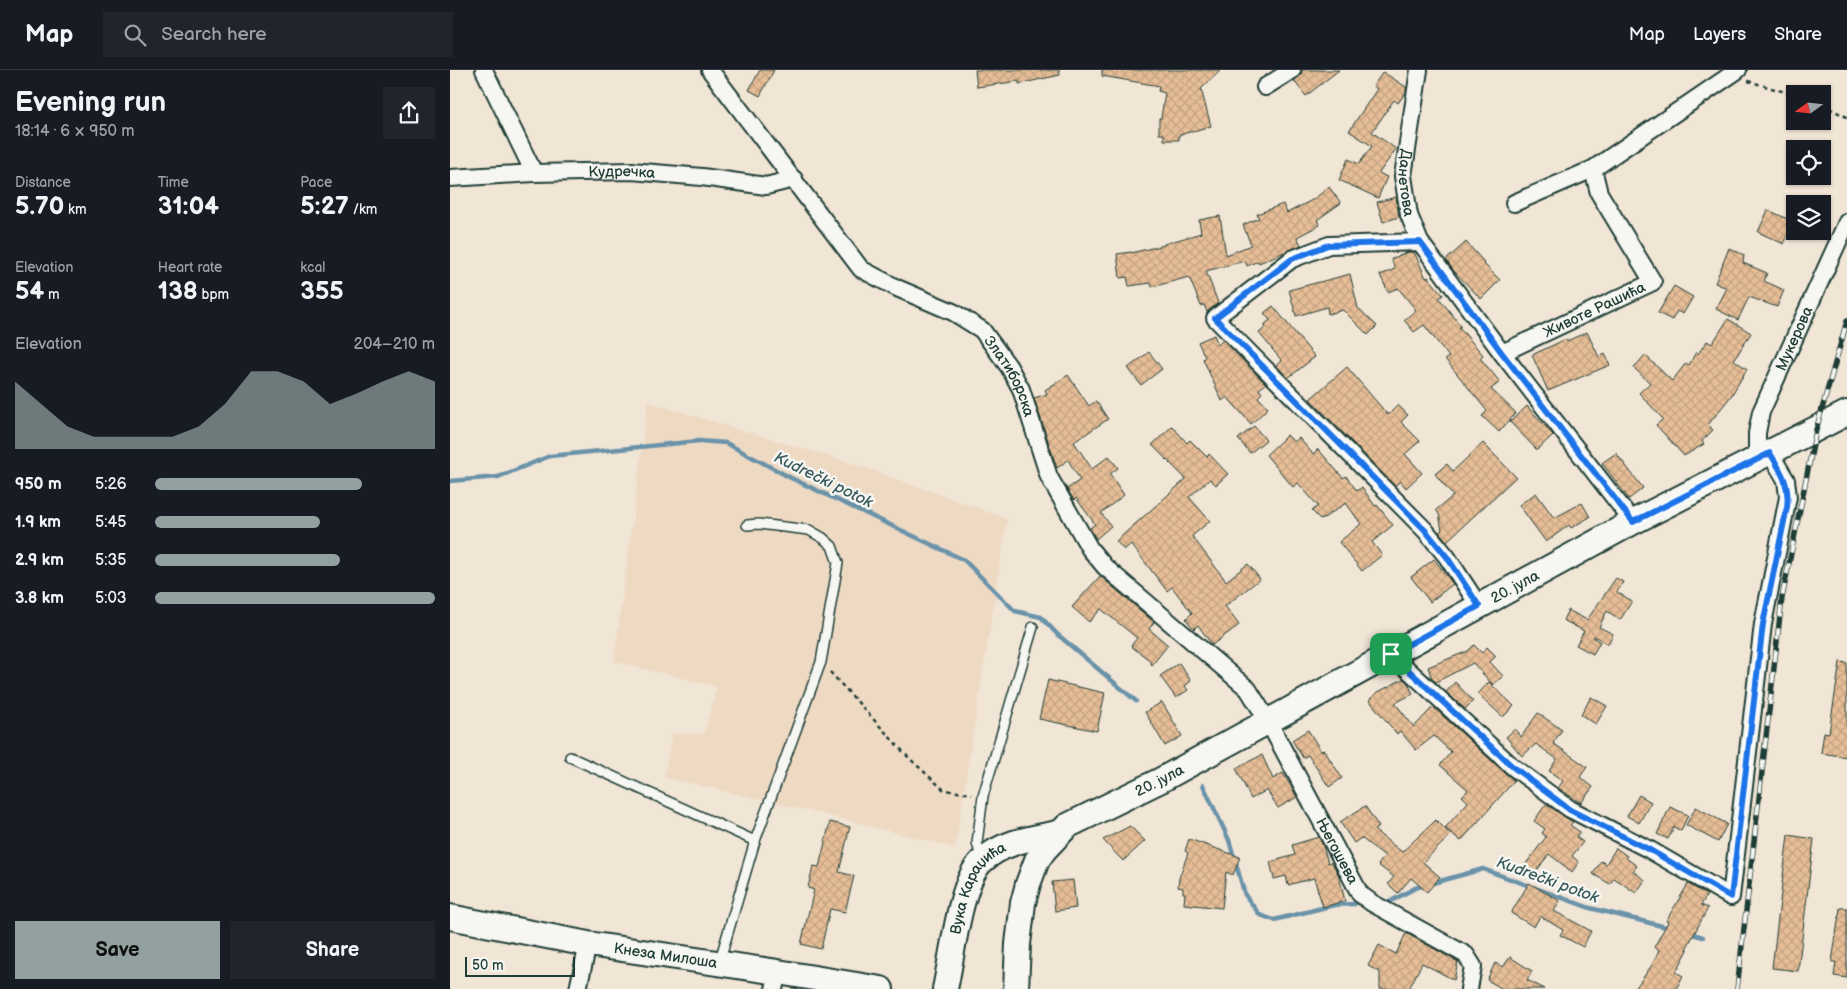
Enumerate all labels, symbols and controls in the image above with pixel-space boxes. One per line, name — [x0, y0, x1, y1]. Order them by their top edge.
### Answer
search box — [103, 12, 453, 57]
text: Map — [25, 20, 73, 49]
icon: search — [121, 21, 149, 49]
text: Search here — [161, 23, 267, 46]
text: Map — [1629, 24, 1665, 45]
text: Layers — [1693, 24, 1746, 45]
text: Share — [1774, 24, 1822, 45]
north arrow — [1786, 85, 1831, 130]
map controls — [1786, 85, 1831, 240]
text: Evening run — [15, 86, 166, 119]
button: share — [383, 87, 435, 139]
text: 18:14 · 6 × 950 m — [15, 122, 135, 141]
button: locate — [1786, 140, 1831, 185]
street label: Данетова — [1393, 148, 1418, 218]
street label: Кудречка — [588, 162, 656, 183]
text: Distance — [15, 174, 71, 191]
text: Time — [158, 174, 189, 191]
text: Pace — [300, 174, 332, 191]
text: 5.70 — [15, 191, 64, 222]
text: 31:04 — [158, 191, 219, 222]
text: 5:27 — [300, 191, 349, 222]
button: layers — [1786, 195, 1831, 240]
text: km — [64, 201, 87, 218]
text: /km — [349, 201, 377, 218]
text: Elevation — [15, 259, 73, 276]
text: Heart rate — [158, 259, 222, 276]
text: kcal — [300, 259, 325, 276]
text: 54 — [15, 276, 44, 307]
text: 138 — [158, 276, 198, 307]
text: 355 — [300, 276, 344, 307]
street label: Животе Рашића — [1540, 278, 1649, 342]
text: m — [44, 286, 60, 303]
text: bpm — [198, 286, 229, 303]
street label: Мукерова — [1772, 303, 1818, 374]
street label: Златиборска — [979, 332, 1038, 419]
text: Elevation — [15, 335, 82, 354]
text: 204–210 m — [353, 335, 435, 354]
water label: Kudrečki potok — [771, 448, 877, 513]
text: 950 m — [15, 475, 62, 494]
text: 5:26 — [95, 475, 127, 494]
text: 1.9 km — [15, 513, 61, 532]
text: 5:45 — [95, 513, 126, 532]
text: 2.9 km — [15, 551, 64, 570]
text: 5:35 — [95, 551, 126, 570]
street label: 20. јула — [1488, 566, 1543, 608]
text: 3.8 km — [15, 589, 64, 608]
text: 5:03 — [95, 589, 127, 608]
pin — [1370, 633, 1412, 675]
icon: arrive — [1377, 640, 1405, 668]
street label: 20. јула — [1132, 760, 1187, 801]
street label: Његошева — [1311, 815, 1362, 888]
street label: Вука Караџића — [946, 838, 1009, 936]
water label: Kudrečki potok — [1494, 853, 1602, 908]
button: Save — [15, 921, 220, 979]
button: Share — [230, 921, 435, 979]
street label: Кнеза Милоша — [612, 939, 719, 973]
scale bar — [465, 954, 575, 977]
text: 50 m — [472, 957, 504, 974]

